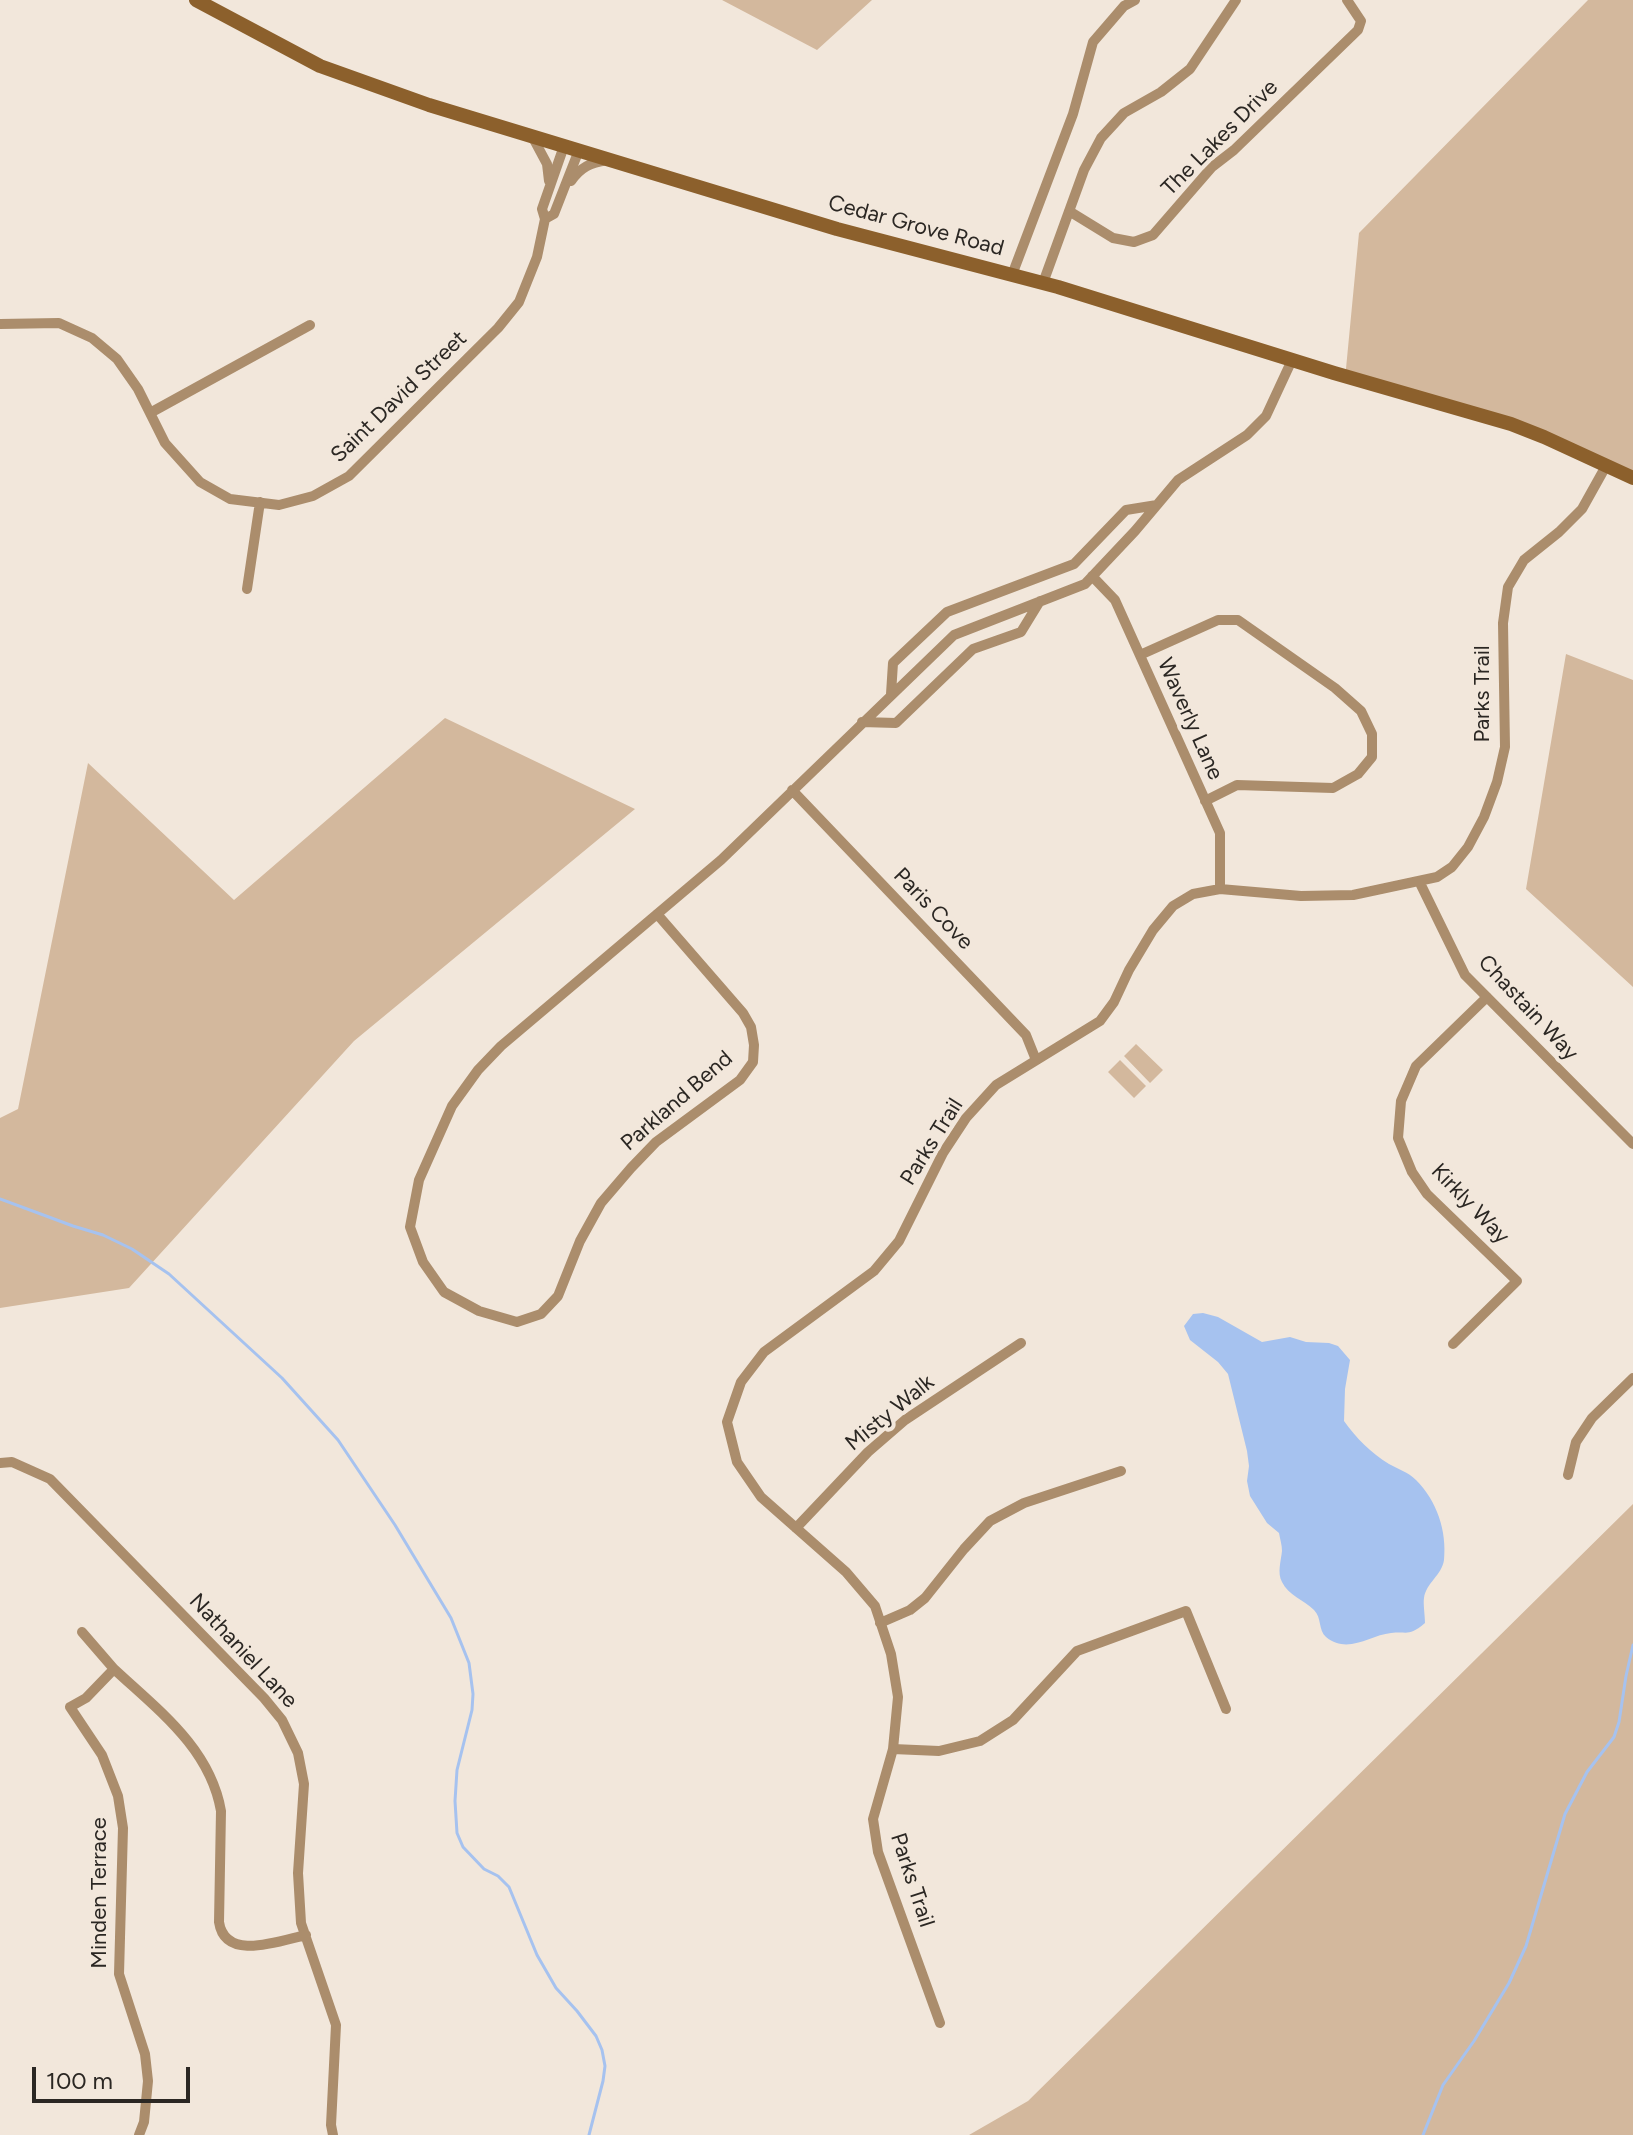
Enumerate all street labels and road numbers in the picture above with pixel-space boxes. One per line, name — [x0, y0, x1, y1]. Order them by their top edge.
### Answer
street label: The Lakes Drive — [1156, 74, 1284, 202]
street label: Cedar Grove Road — [825, 190, 1007, 262]
street label: Saint David Street — [326, 325, 472, 469]
street label: Parks Trail — [1470, 645, 1496, 743]
street label: Waverly Lane — [1151, 654, 1229, 784]
street label: Paris Cove — [888, 863, 978, 955]
street label: Chastain Way — [1472, 950, 1584, 1066]
street label: Parkland Bend — [616, 1045, 738, 1157]
street label: Parks Trail — [895, 1094, 969, 1190]
street label: Kirkly Way — [1425, 1158, 1515, 1250]
street label: Misty Walk — [840, 1369, 940, 1457]
street label: Nathaniel Lane — [183, 1588, 303, 1714]
street label: Minden Terrace — [87, 1817, 113, 1969]
street label: Parks Trail — [884, 1830, 940, 1930]

